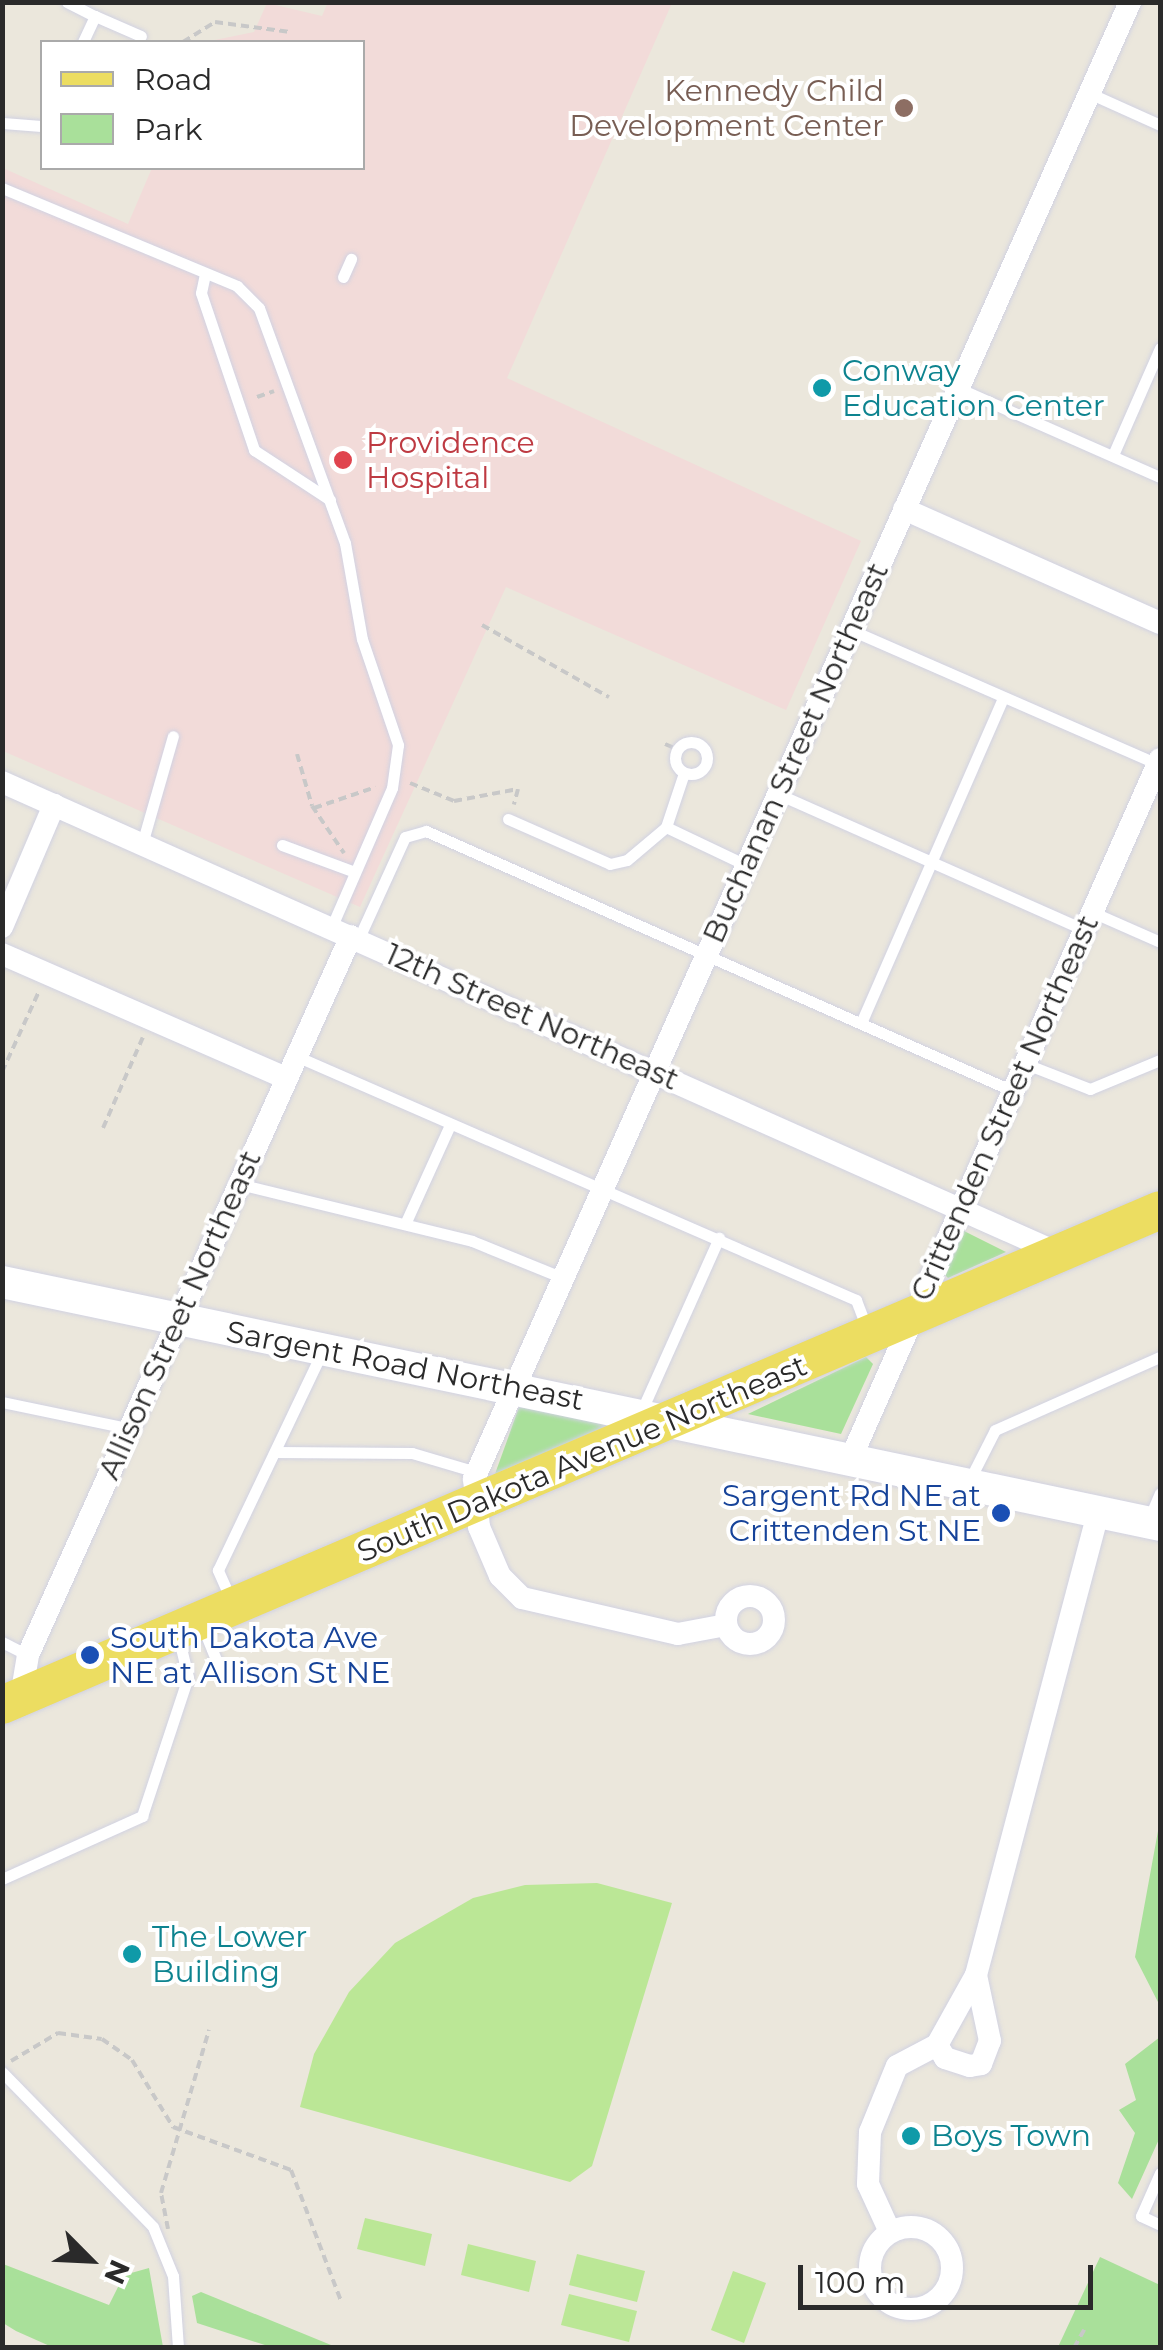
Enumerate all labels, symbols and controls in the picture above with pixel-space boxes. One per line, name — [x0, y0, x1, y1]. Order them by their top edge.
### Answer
legend — [40, 40, 365, 170]
text: Road — [134, 61, 212, 98]
place label: Kennedy Child Development Center — [569, 73, 884, 144]
marker: Kennedy Child Development Center — [893, 97, 915, 119]
text: Park — [134, 111, 203, 148]
place label: Conway Education Center — [842, 353, 1105, 424]
marker: Conway Education Center — [811, 377, 833, 399]
place label: Providence Hospital — [366, 425, 535, 496]
marker: Providence Hospital — [330, 447, 356, 473]
street label: Buchanan Street Northeast — [696, 557, 896, 949]
street label: Crittenden Street Northeast — [904, 910, 1106, 1306]
street label: 12th Street Northeast — [380, 936, 684, 1098]
street label: Allison Street Northeast — [91, 1145, 269, 1485]
street label: Sargent Road Northeast — [223, 1314, 587, 1418]
street label: South Dakota Avenue Northeast — [352, 1348, 812, 1570]
place label: Sargent Rd NE at Crittenden St NE — [722, 1478, 981, 1548]
marker: Sargent Rd NE at Crittenden St NE — [990, 1502, 1012, 1524]
place label: South Dakota Ave NE at Allison St NE — [110, 1620, 390, 1690]
marker: South Dakota Ave NE at Allison St NE — [79, 1644, 101, 1666]
place label: The Lower Building — [152, 1919, 307, 1990]
marker: The Lower Building — [121, 1943, 143, 1965]
place label: Boys Town — [931, 2118, 1091, 2154]
marker: Boys Town — [900, 2125, 922, 2147]
north arrow — [40, 2210, 140, 2310]
scale bar — [803, 2245, 1098, 2307]
text: N — [97, 2255, 138, 2289]
text: 100 m — [815, 2264, 905, 2301]

